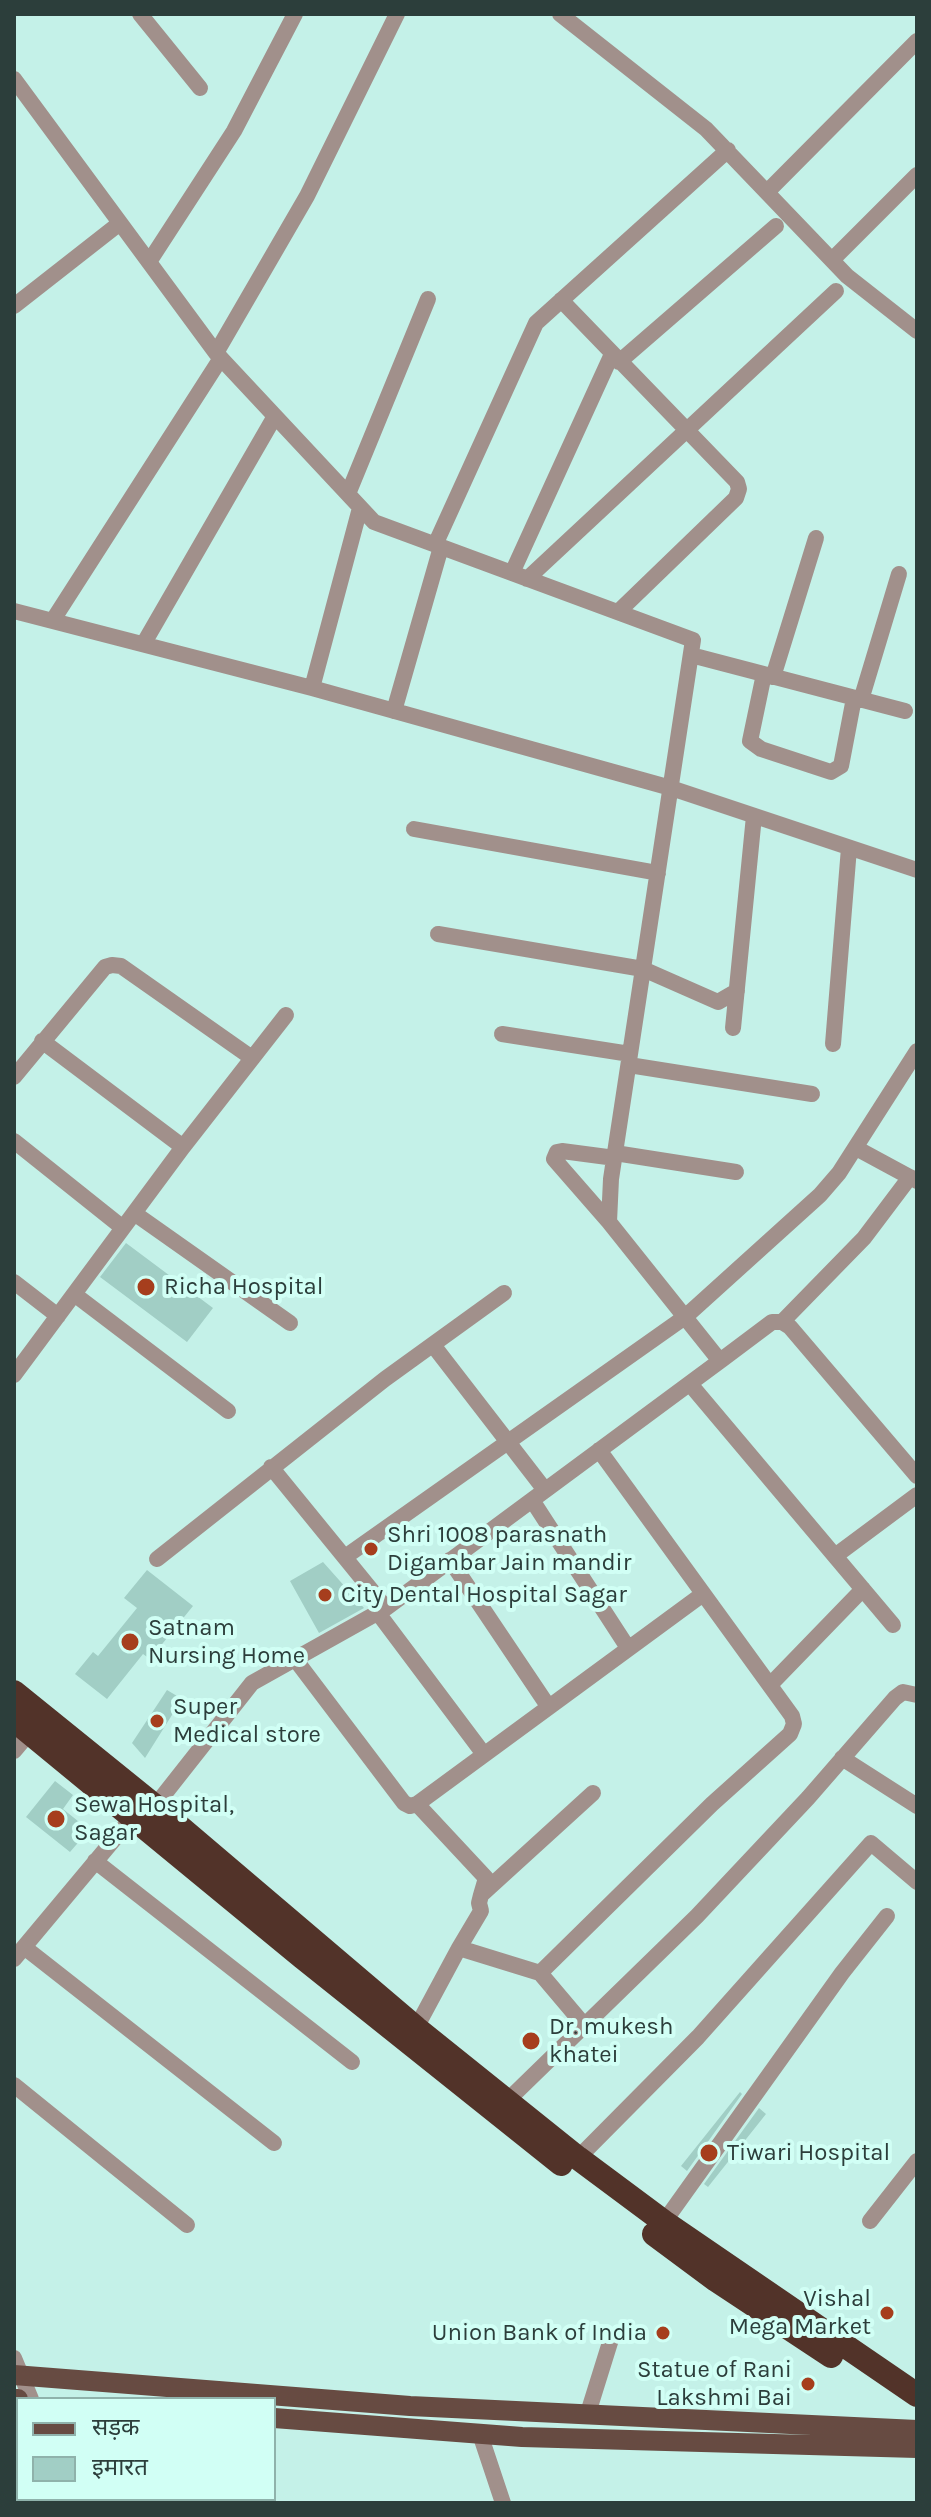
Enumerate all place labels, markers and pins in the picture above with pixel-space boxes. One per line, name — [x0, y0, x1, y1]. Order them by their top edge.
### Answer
place label: Richa Hospital — [164, 1273, 324, 1301]
marker: Richa Hospital — [135, 1276, 157, 1298]
place label: Shri 1008 parasnath Digambar Jain mandir — [387, 1521, 631, 1577]
marker: Shri 1008 parasnath Digambar Jain mandir — [362, 1540, 380, 1558]
place label: City Dental Hospital Sagar — [341, 1581, 627, 1609]
marker: City Dental Hospital Sagar — [316, 1586, 334, 1604]
place label: Satnam Nursing Home — [148, 1614, 305, 1670]
marker: Satnam Nursing Home — [119, 1631, 141, 1653]
place label: Super Medical store — [173, 1693, 321, 1749]
marker: Super Medical store — [148, 1712, 166, 1730]
place label: Sewa Hospital, Sagar — [74, 1791, 234, 1847]
marker: Sewa Hospital, Sagar — [45, 1808, 67, 1830]
place label: Dr. mukesh khatei — [549, 2013, 673, 2069]
marker: Dr. mukesh khatei — [520, 2030, 542, 2052]
place label: Tiwari Hospital — [727, 2139, 890, 2167]
marker: Tiwari Hospital — [698, 2142, 720, 2164]
place label: Vishal Mega Market — [729, 2285, 871, 2341]
marker: Vishal Mega Market — [878, 2304, 896, 2322]
place label: Union Bank of India — [432, 2319, 647, 2347]
marker: Union Bank of India — [654, 2324, 672, 2342]
place label: Statue of Rani Lakshmi Bai — [637, 2356, 792, 2412]
marker: Statue of Rani Lakshmi Bai — [799, 2375, 817, 2393]

